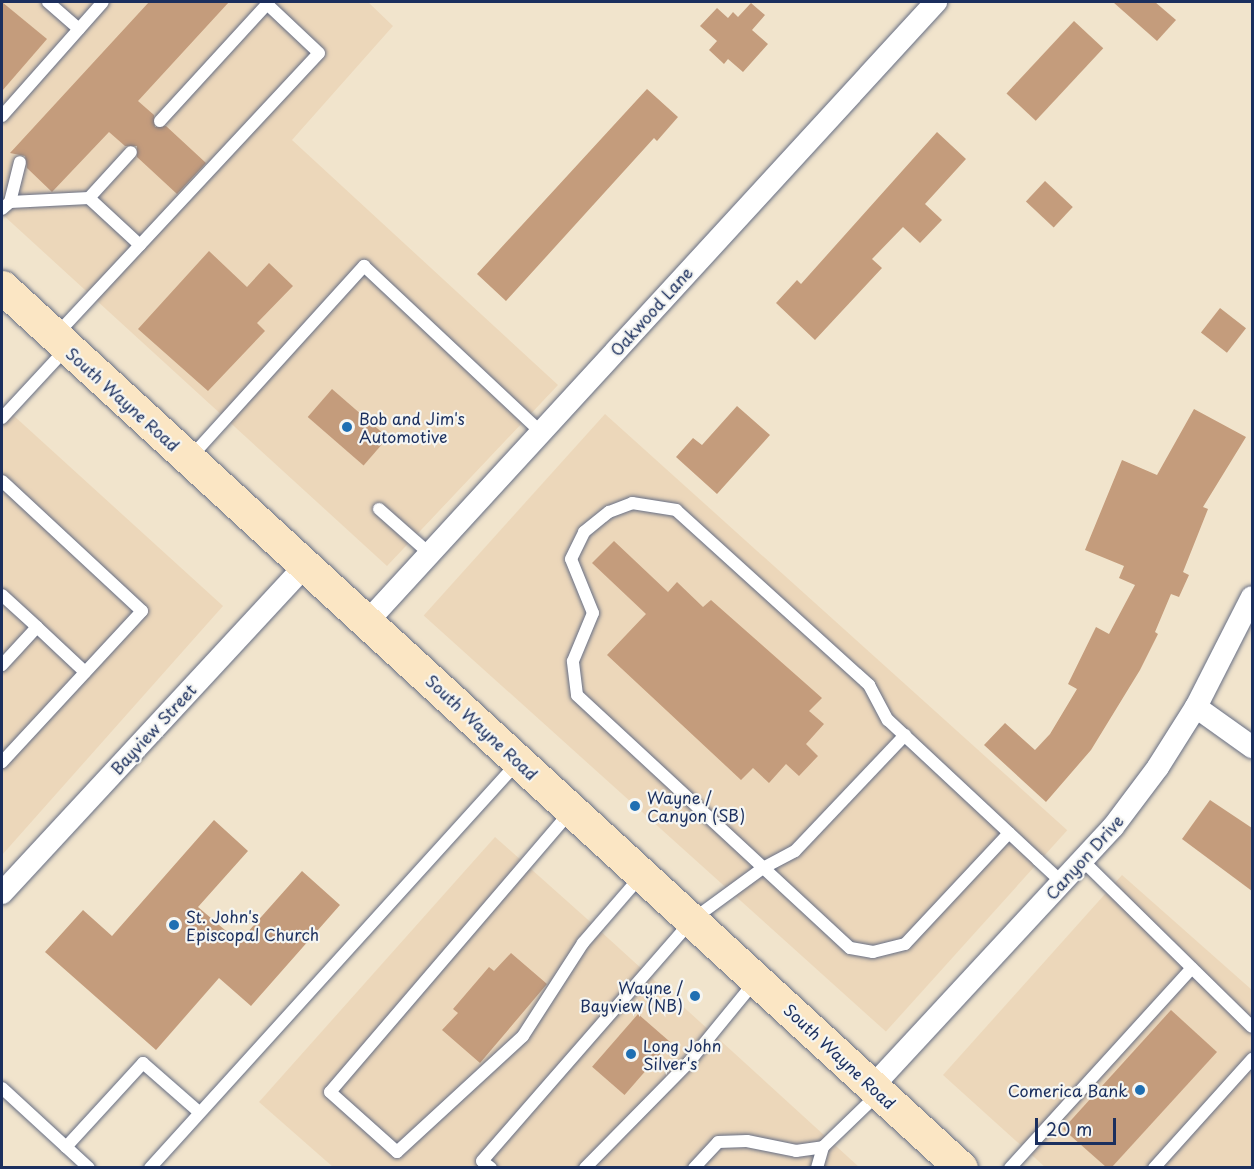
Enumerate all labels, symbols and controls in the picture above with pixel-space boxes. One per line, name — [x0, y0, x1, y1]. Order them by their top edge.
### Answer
street label: Oakwood Lane — [606, 263, 696, 359]
street label: South Wayne Road — [62, 343, 184, 455]
place label: Bob and Jim's Automotive — [359, 408, 467, 446]
marker: Bob and Jim's Automotive — [340, 420, 354, 434]
street label: South Wayne Road — [422, 670, 542, 784]
street label: Bayview Street — [107, 680, 199, 778]
place label: Wayne / Canyon (SB) — [647, 787, 745, 825]
marker: Wayne / Canyon (SB) — [628, 799, 642, 813]
street label: Canyon Drive — [1041, 811, 1127, 903]
place label: St. John's Episcopal Church — [186, 906, 319, 944]
marker: St. John's Episcopal Church — [167, 918, 181, 932]
place label: Wayne / Bayview (NB) — [579, 977, 683, 1015]
marker: Wayne / Bayview (NB) — [688, 989, 702, 1003]
street label: South Wayne Road — [780, 999, 900, 1113]
place label: Long John Silver's — [643, 1035, 721, 1073]
marker: Long John Silver's — [624, 1047, 638, 1061]
place label: Comerica Bank — [1008, 1080, 1128, 1100]
marker: Comerica Bank — [1133, 1083, 1147, 1097]
scale bar — [1038, 1106, 1119, 1144]
text: 20 m — [1046, 1115, 1092, 1142]

